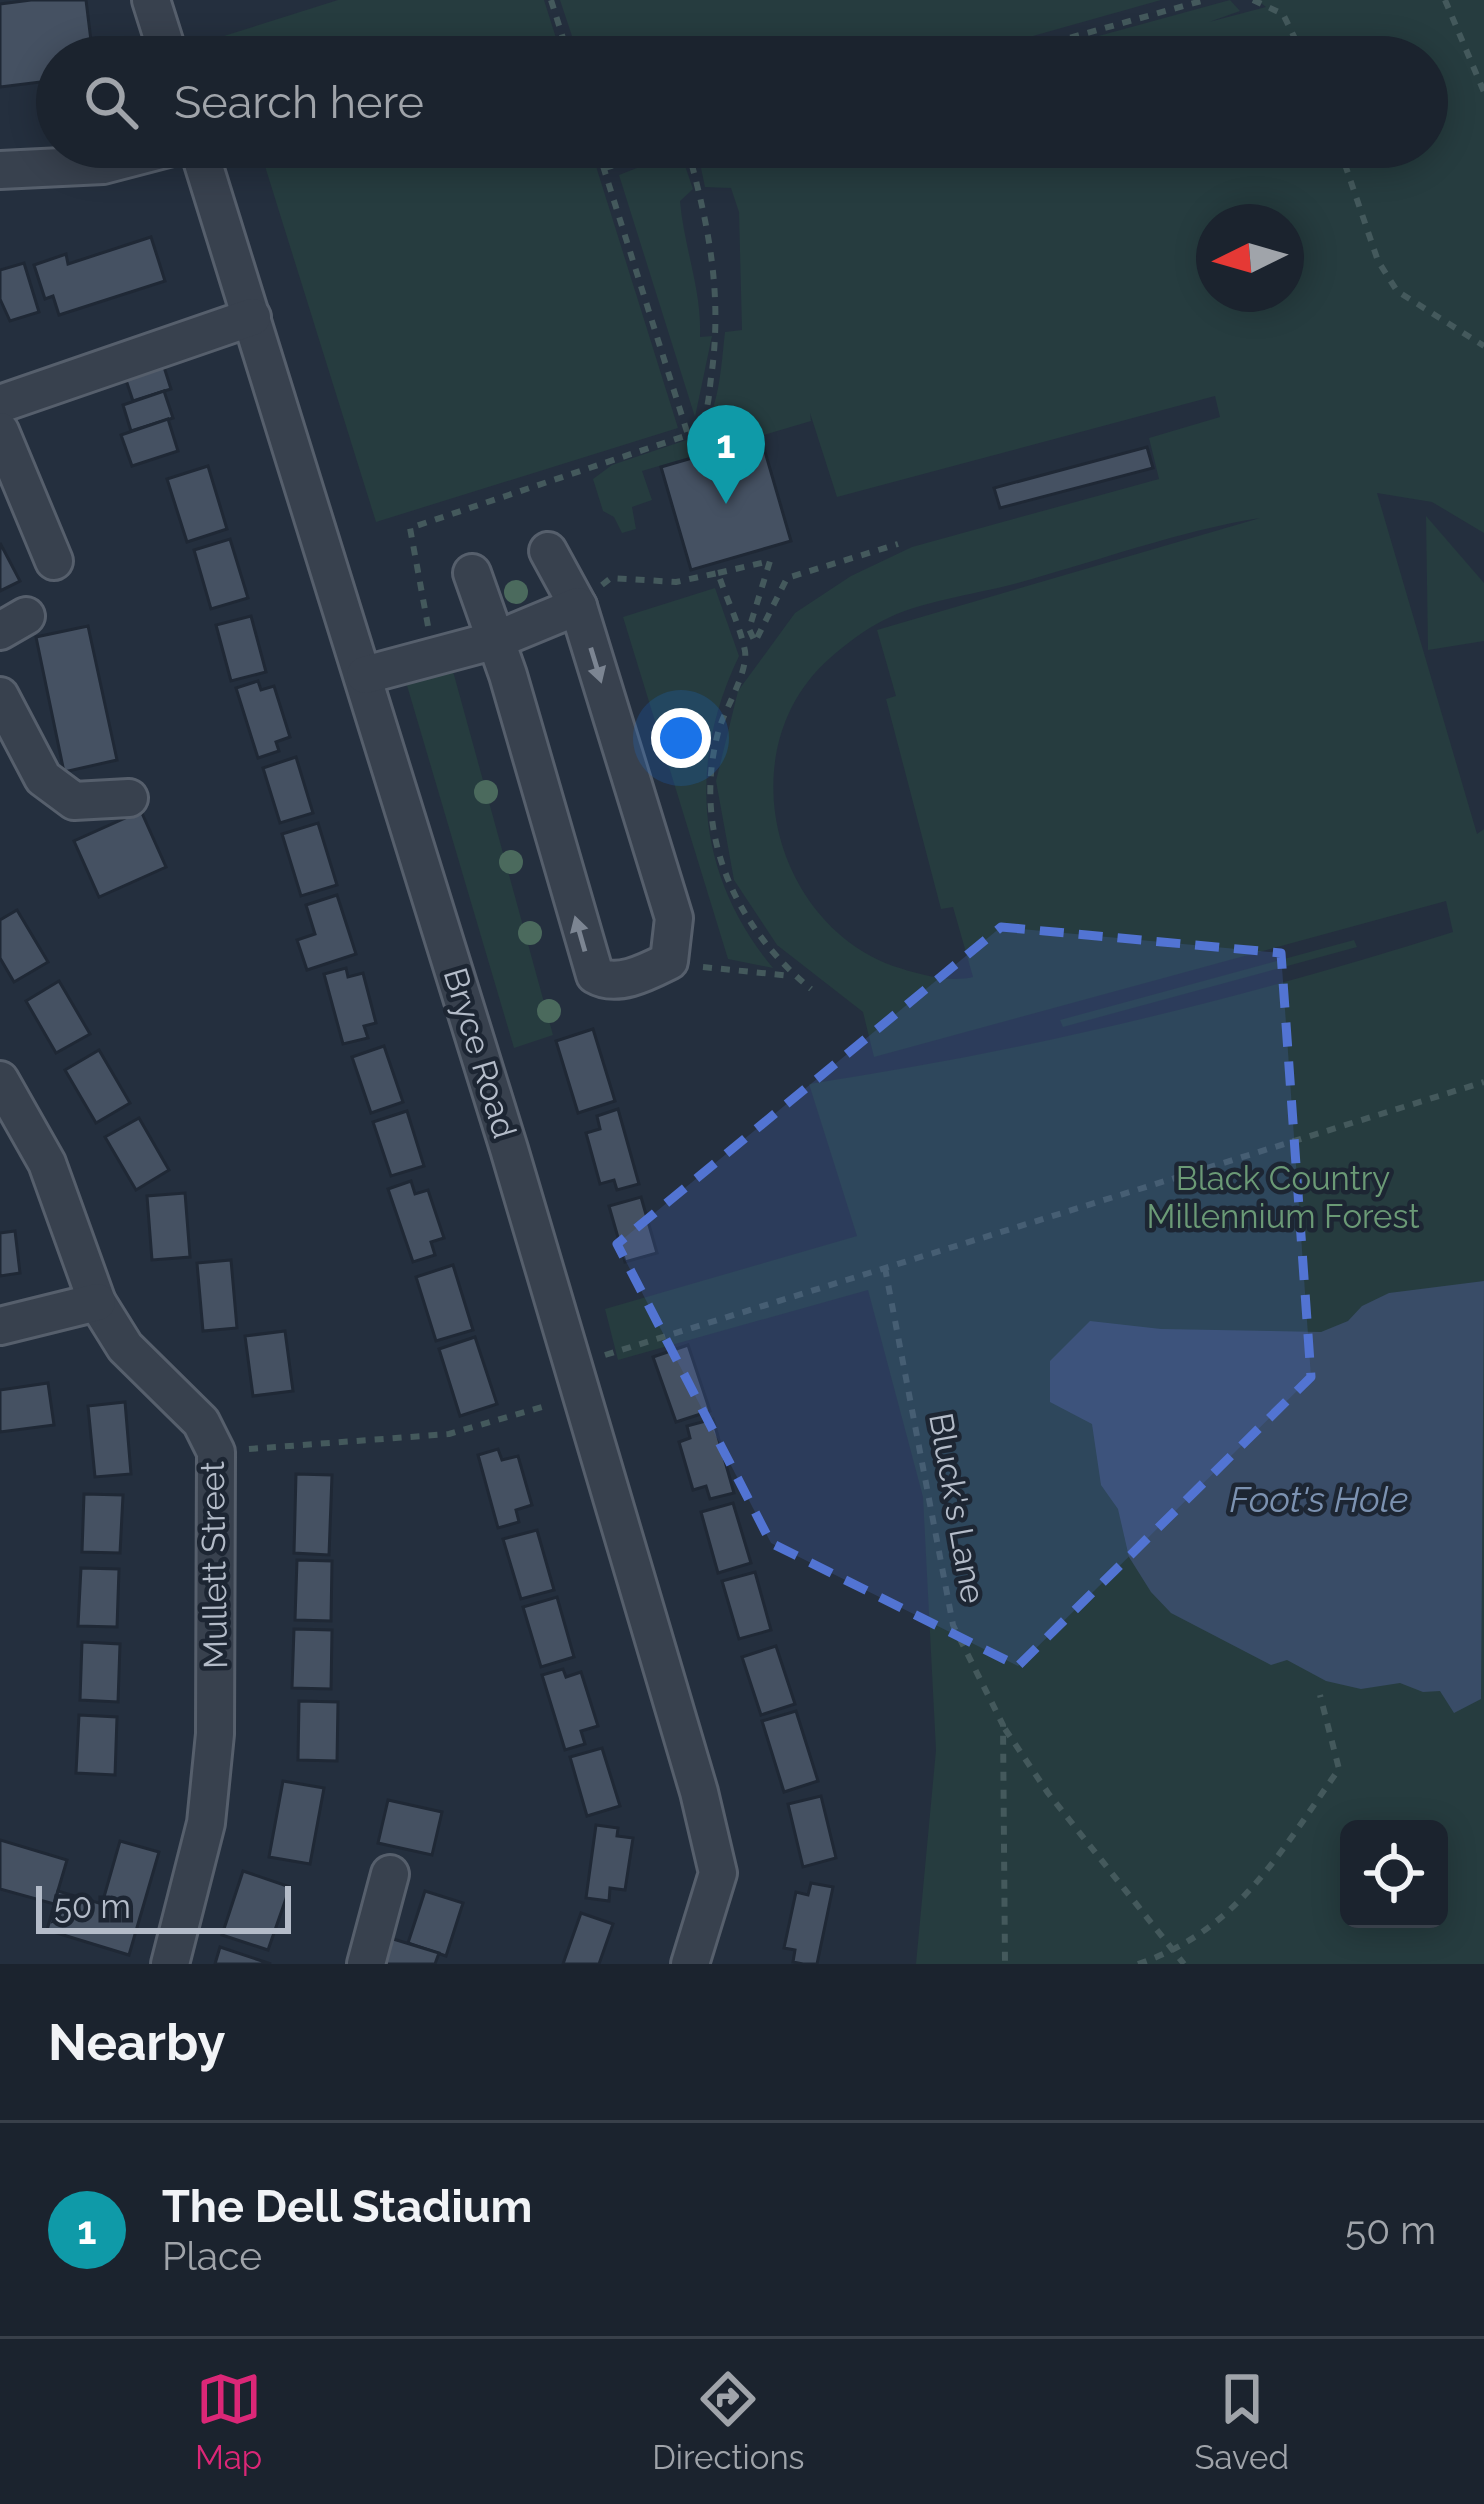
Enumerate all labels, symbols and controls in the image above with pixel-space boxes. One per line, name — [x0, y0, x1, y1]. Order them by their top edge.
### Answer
search box — [36, 36, 1448, 168]
icon: search — [78, 69, 144, 135]
text: Search here — [174, 76, 424, 129]
north arrow — [1196, 204, 1304, 312]
pin: 1 — [687, 405, 765, 504]
one-way arrow — [588, 647, 606, 684]
your location — [651, 708, 711, 768]
one-way arrow — [569, 915, 588, 952]
street label: Bryce Road — [436, 963, 524, 1143]
park label: Black Country Millennium Forest — [1147, 1159, 1419, 1236]
street label: Bluck's Lane — [921, 1410, 993, 1606]
street label: Mullett Street — [193, 1461, 235, 1669]
water label: Foot's Hole — [1229, 1478, 1409, 1520]
map controls — [1340, 1820, 1448, 1928]
button: locate — [1340, 1820, 1448, 1928]
scale bar — [36, 1880, 291, 1933]
text: 50 m — [54, 1887, 131, 1926]
text: Nearby — [48, 2012, 225, 2072]
text: The Dell Stadium — [162, 2180, 532, 2233]
text: 1 — [77, 2207, 97, 2253]
text: 50 m — [1345, 2207, 1436, 2253]
text: Place — [162, 2233, 262, 2279]
tab: Map — [195, 2366, 262, 2477]
tab: Directions — [652, 2366, 805, 2477]
tab: Saved — [1195, 2366, 1289, 2477]

